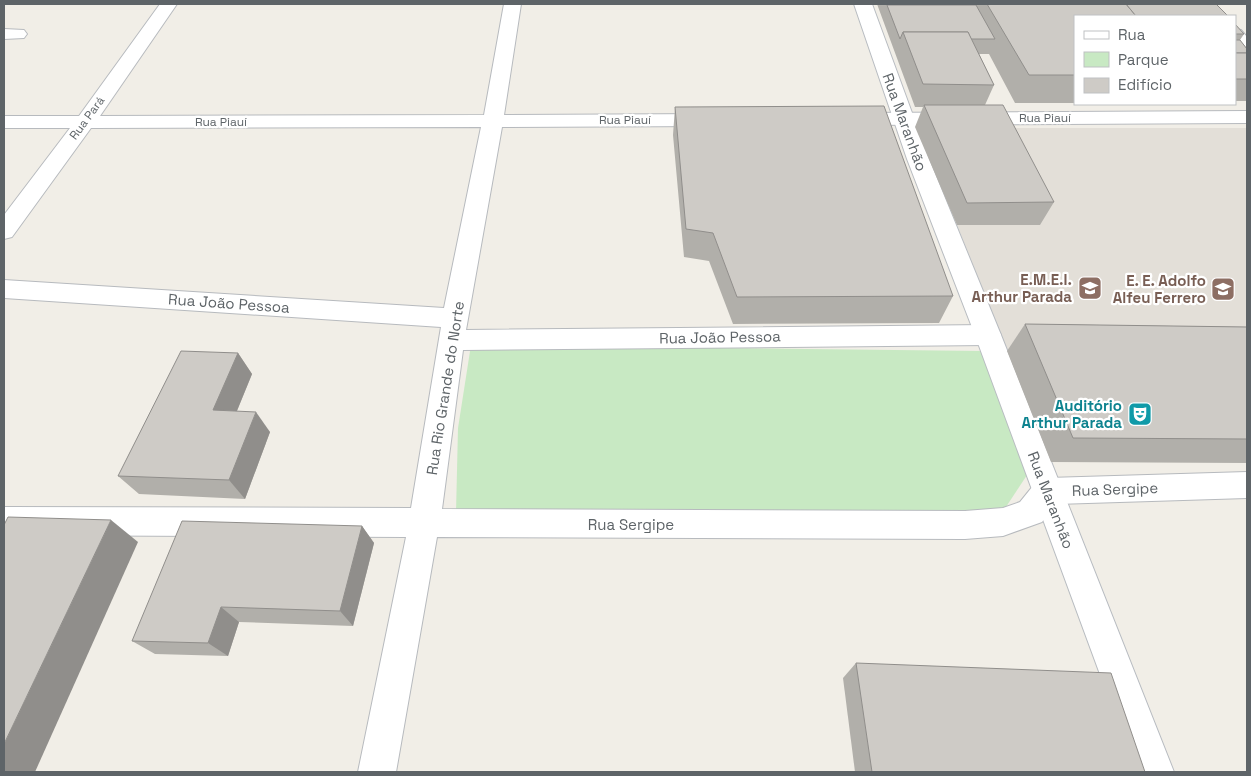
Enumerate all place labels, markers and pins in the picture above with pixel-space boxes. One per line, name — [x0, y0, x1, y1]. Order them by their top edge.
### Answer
place label: E.M.E.I. Arthur Parada — [971, 270, 1072, 306]
place label: E. E. Adolfo Alfeu Ferrero — [1113, 271, 1206, 307]
school or university icon: E.M.E.I. Arthur Parada — [1077, 275, 1103, 301]
school or university icon: E. E. Adolfo Alfeu Ferrero — [1210, 276, 1236, 302]
place label: Auditório Arthur Parada — [1021, 396, 1122, 432]
theatre icon: Auditório Arthur Parada — [1127, 401, 1153, 427]

